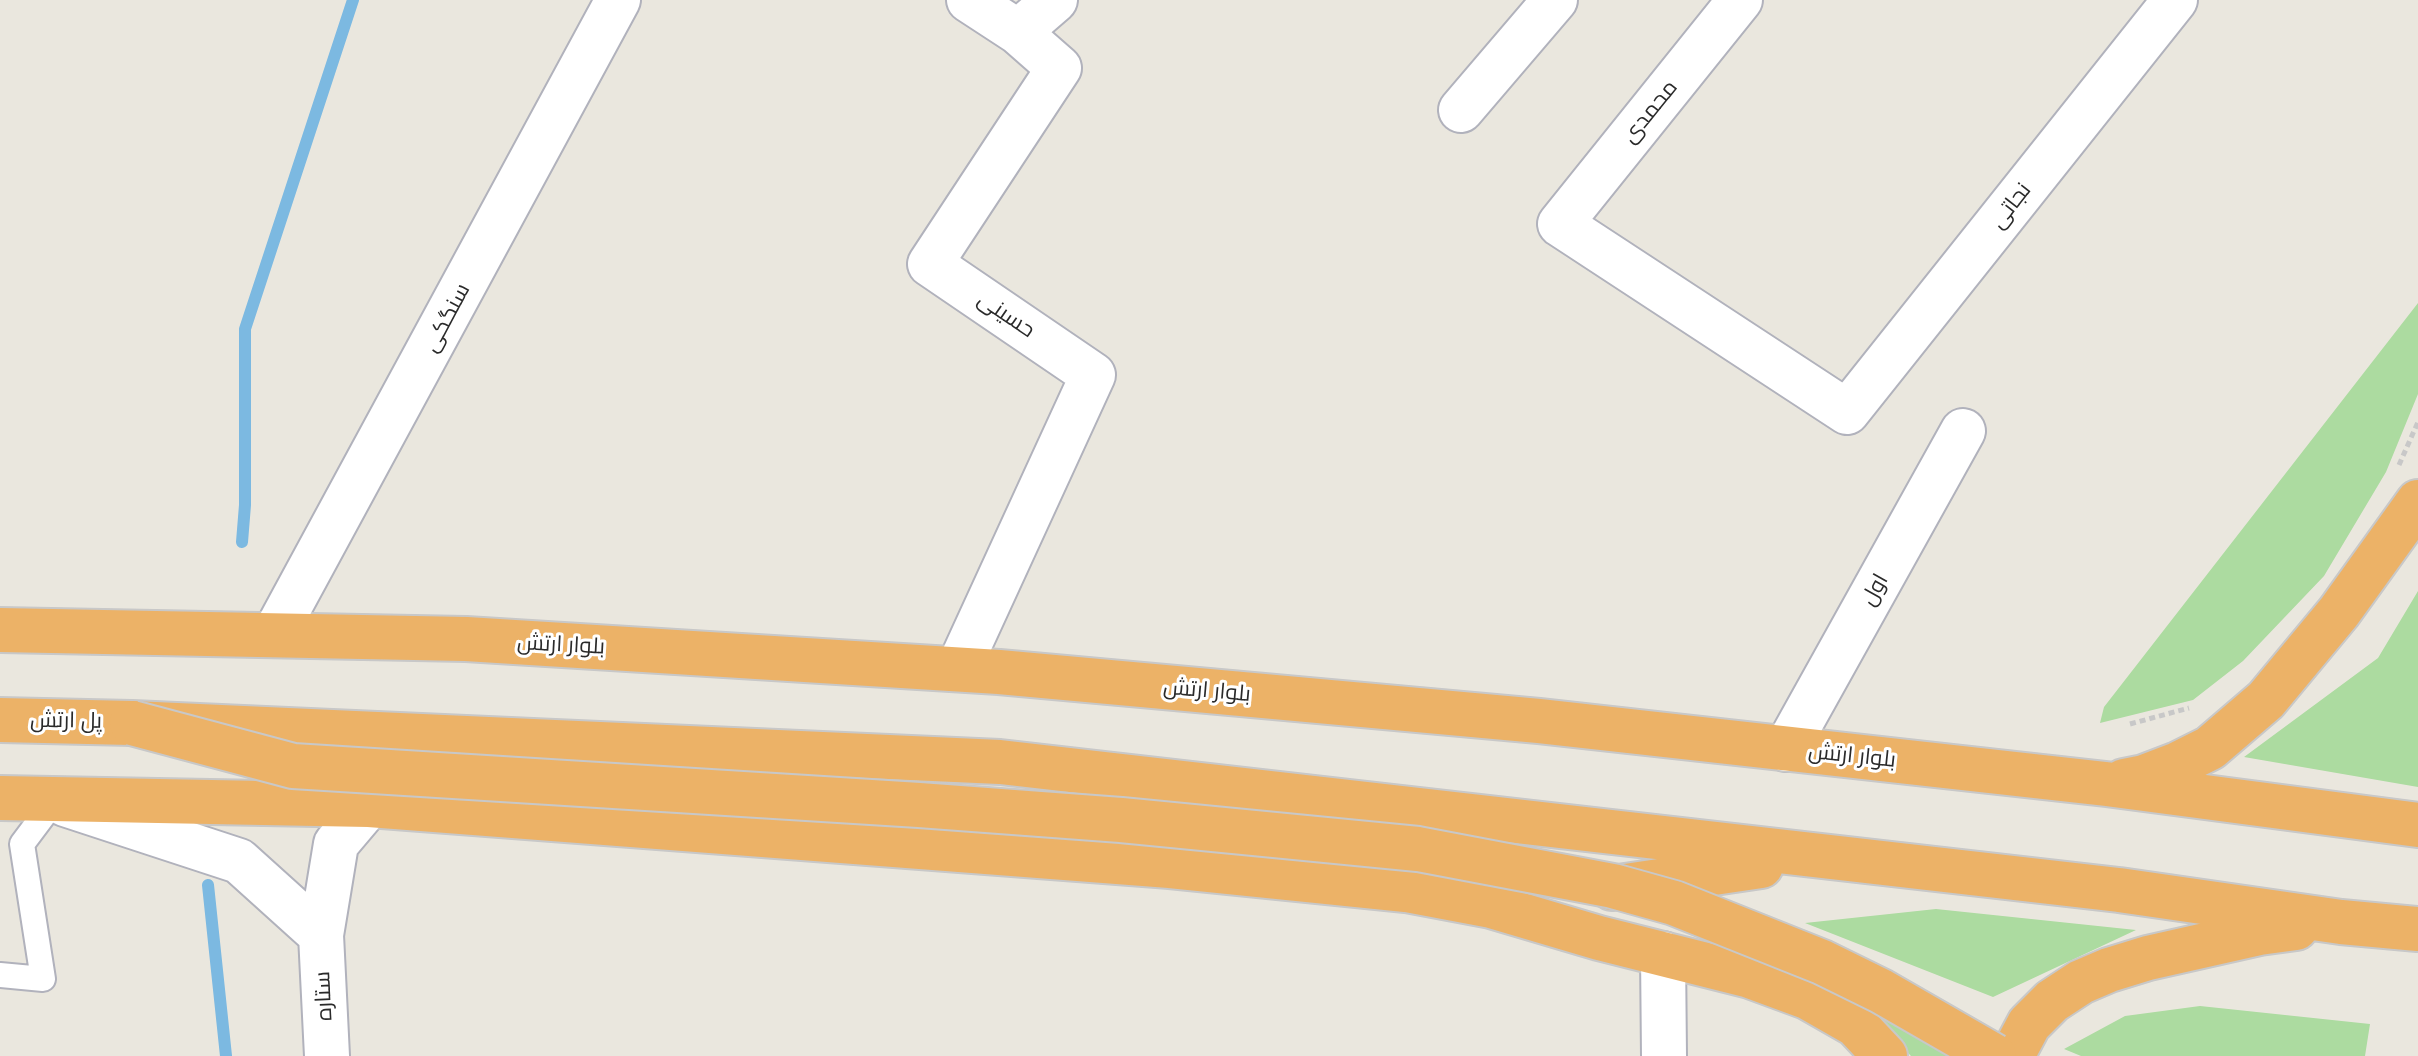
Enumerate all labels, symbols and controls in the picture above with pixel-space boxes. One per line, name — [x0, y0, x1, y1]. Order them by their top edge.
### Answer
street label: محمدی — [1617, 75, 1683, 149]
street label: نجاتی — [1985, 178, 2037, 234]
street label: سنگکی — [418, 279, 476, 357]
street label: حسینی — [972, 286, 1040, 344]
street label: اول — [1856, 569, 1894, 611]
street label: بلوار ارتش — [516, 630, 606, 660]
street label: بلوار ارتش — [1162, 674, 1252, 708]
street label: پل ارتش — [30, 707, 102, 735]
street label: بلوار ارتش — [1807, 738, 1897, 774]
street label: ستاره — [310, 970, 338, 1022]

